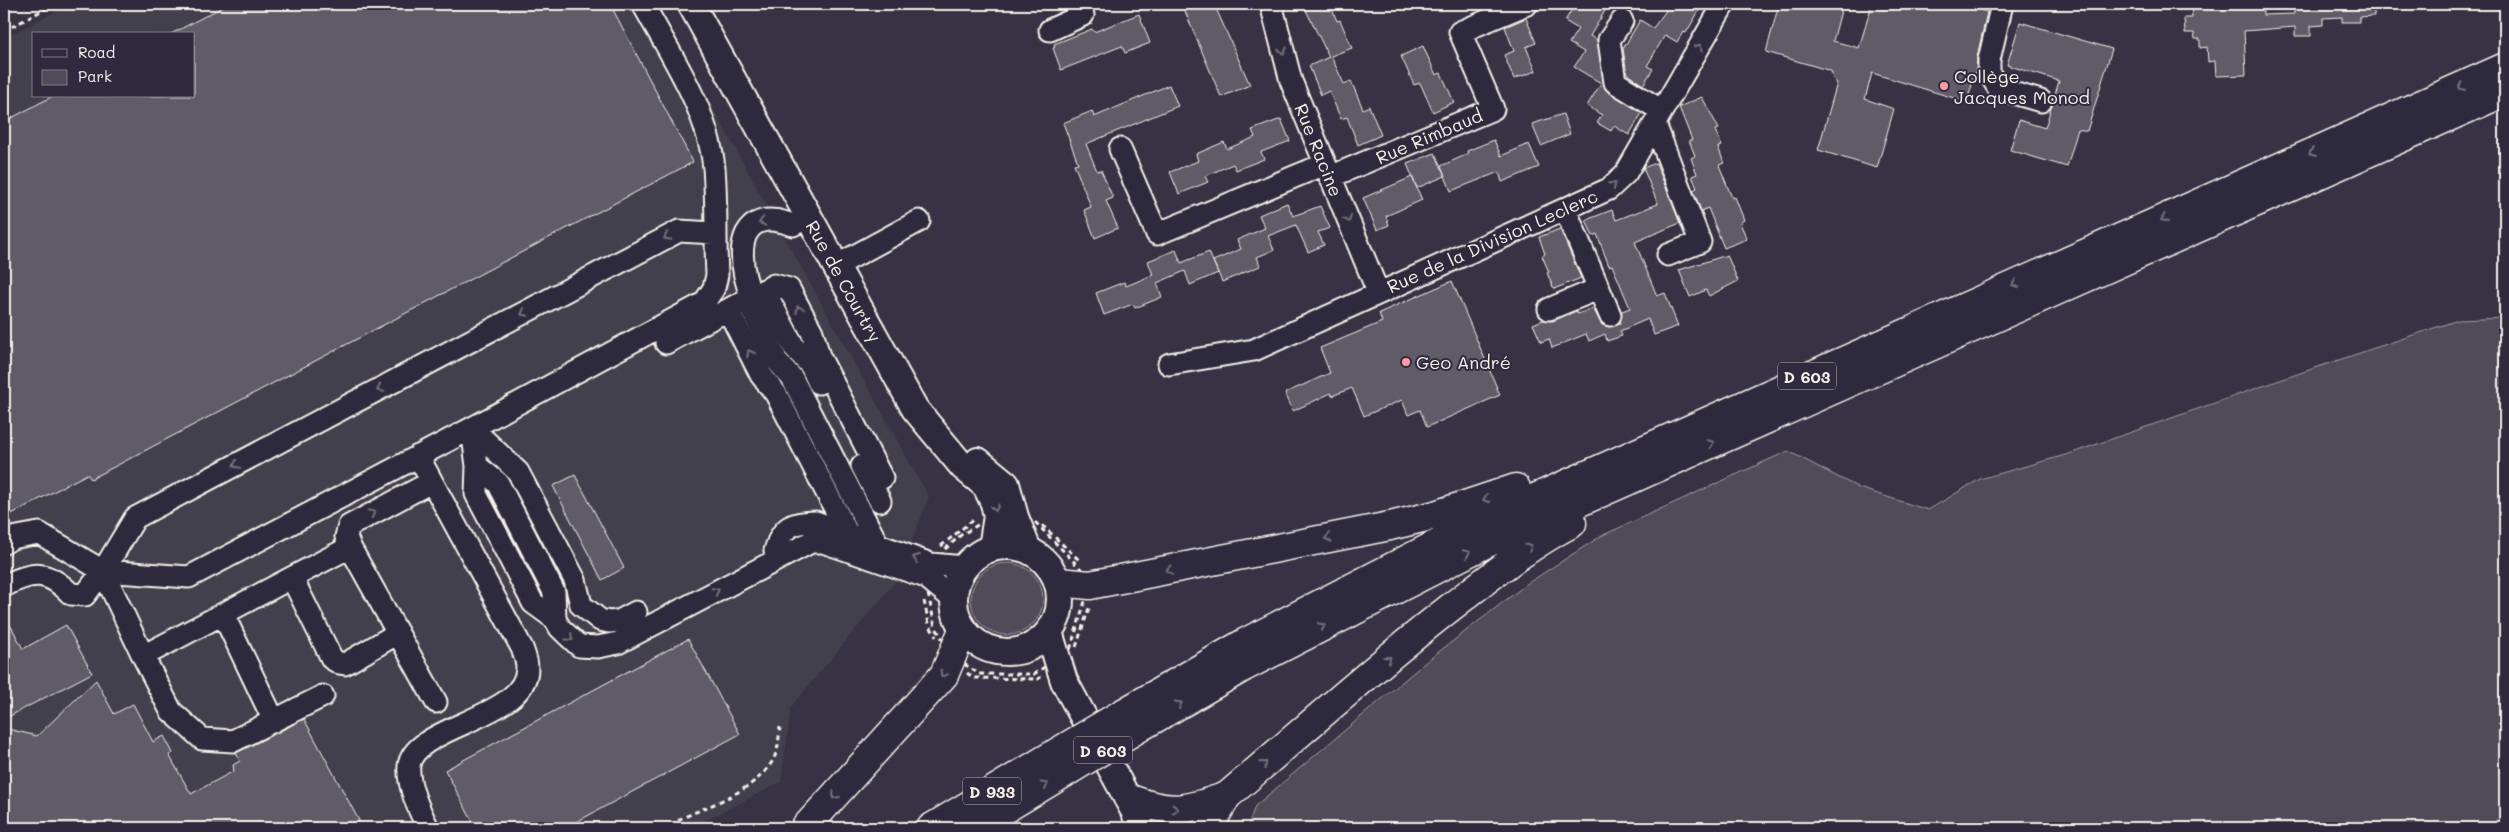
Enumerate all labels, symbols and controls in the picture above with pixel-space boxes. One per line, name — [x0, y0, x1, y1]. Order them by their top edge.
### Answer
legend — [32, 32, 195, 98]
text: Road — [78, 42, 115, 62]
one-way arrow — [1692, 44, 1702, 53]
one-way arrow — [1277, 47, 1288, 56]
place label: Collège Jacques Monod — [1954, 64, 2090, 109]
text: Park — [78, 66, 112, 86]
marker: Collège Jacques Monod — [1938, 80, 1950, 92]
one-way arrow — [2457, 80, 2466, 91]
street label: Rue Racine — [1289, 100, 1349, 200]
street label: Rue Rimbaud — [1372, 103, 1486, 169]
one-way arrow — [2308, 146, 2317, 157]
one-way arrow — [1608, 181, 1617, 190]
street label: Rue de la Division Leclerc — [1383, 184, 1601, 298]
one-way arrow — [2160, 212, 2169, 223]
one-way arrow — [1341, 214, 1352, 223]
street label: Rue de Courtry — [801, 216, 887, 346]
one-way arrow — [759, 217, 767, 227]
one-way arrow — [664, 231, 673, 241]
one-way arrow — [2011, 278, 2020, 289]
one-way arrow — [795, 305, 805, 314]
one-way arrow — [520, 307, 529, 317]
one-way arrow — [746, 349, 756, 358]
place label: Geo André — [1416, 350, 1511, 374]
marker: Geo André — [1400, 356, 1412, 368]
road number: D 603 — [1778, 362, 1836, 390]
one-way arrow — [376, 383, 385, 393]
one-way arrow — [1706, 439, 1715, 450]
one-way arrow — [232, 459, 241, 469]
one-way arrow — [1482, 493, 1490, 503]
one-way arrow — [989, 503, 1000, 512]
one-way arrow — [367, 510, 376, 520]
one-way arrow — [1324, 532, 1333, 543]
one-way arrow — [1524, 544, 1533, 553]
one-way arrow — [1462, 549, 1471, 559]
one-way arrow — [913, 554, 921, 564]
one-way arrow — [1164, 564, 1173, 574]
one-way arrow — [711, 587, 720, 597]
one-way arrow — [1317, 623, 1326, 633]
one-way arrow — [565, 632, 574, 641]
one-way arrow — [1383, 656, 1392, 665]
one-way arrow — [940, 669, 949, 678]
one-way arrow — [1174, 701, 1183, 711]
road number: D 603 — [1074, 736, 1132, 764]
one-way arrow — [1259, 761, 1268, 770]
road number: D 933 — [963, 778, 1021, 804]
one-way arrow — [1039, 781, 1048, 791]
one-way arrow — [832, 790, 841, 799]
one-way arrow — [1171, 804, 1179, 814]

